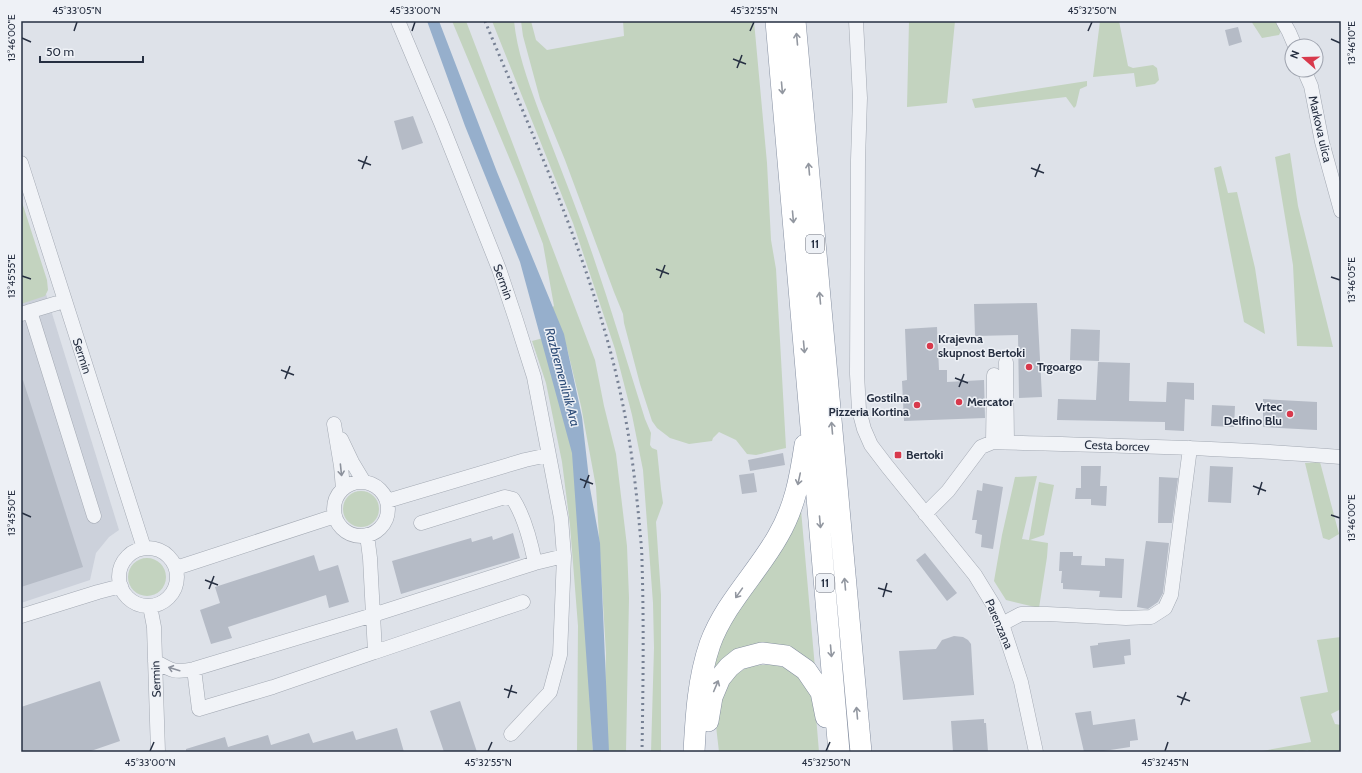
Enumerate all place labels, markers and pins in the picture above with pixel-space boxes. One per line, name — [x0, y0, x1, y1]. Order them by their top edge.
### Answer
place label: Krajevna skupnost Bertoki — [938, 331, 1025, 360]
marker: Krajevna skupnost Bertoki — [925, 341, 935, 351]
place label: Trgoargo — [1037, 359, 1082, 374]
marker: Trgoargo — [1024, 362, 1034, 372]
place label: Gostilna Pizzeria Kortina — [829, 390, 909, 419]
place label: Mercator — [967, 394, 1013, 409]
marker: Mercator — [954, 397, 964, 407]
place label: Vrtec Delfino Blu — [1224, 399, 1283, 428]
marker: Gostilna Pizzeria Kortina — [912, 400, 922, 410]
marker: Vrtec Delfino Blu — [1285, 409, 1295, 419]
place label: Bertoki — [906, 447, 943, 462]
marker: Bertoki — [893, 450, 903, 460]

